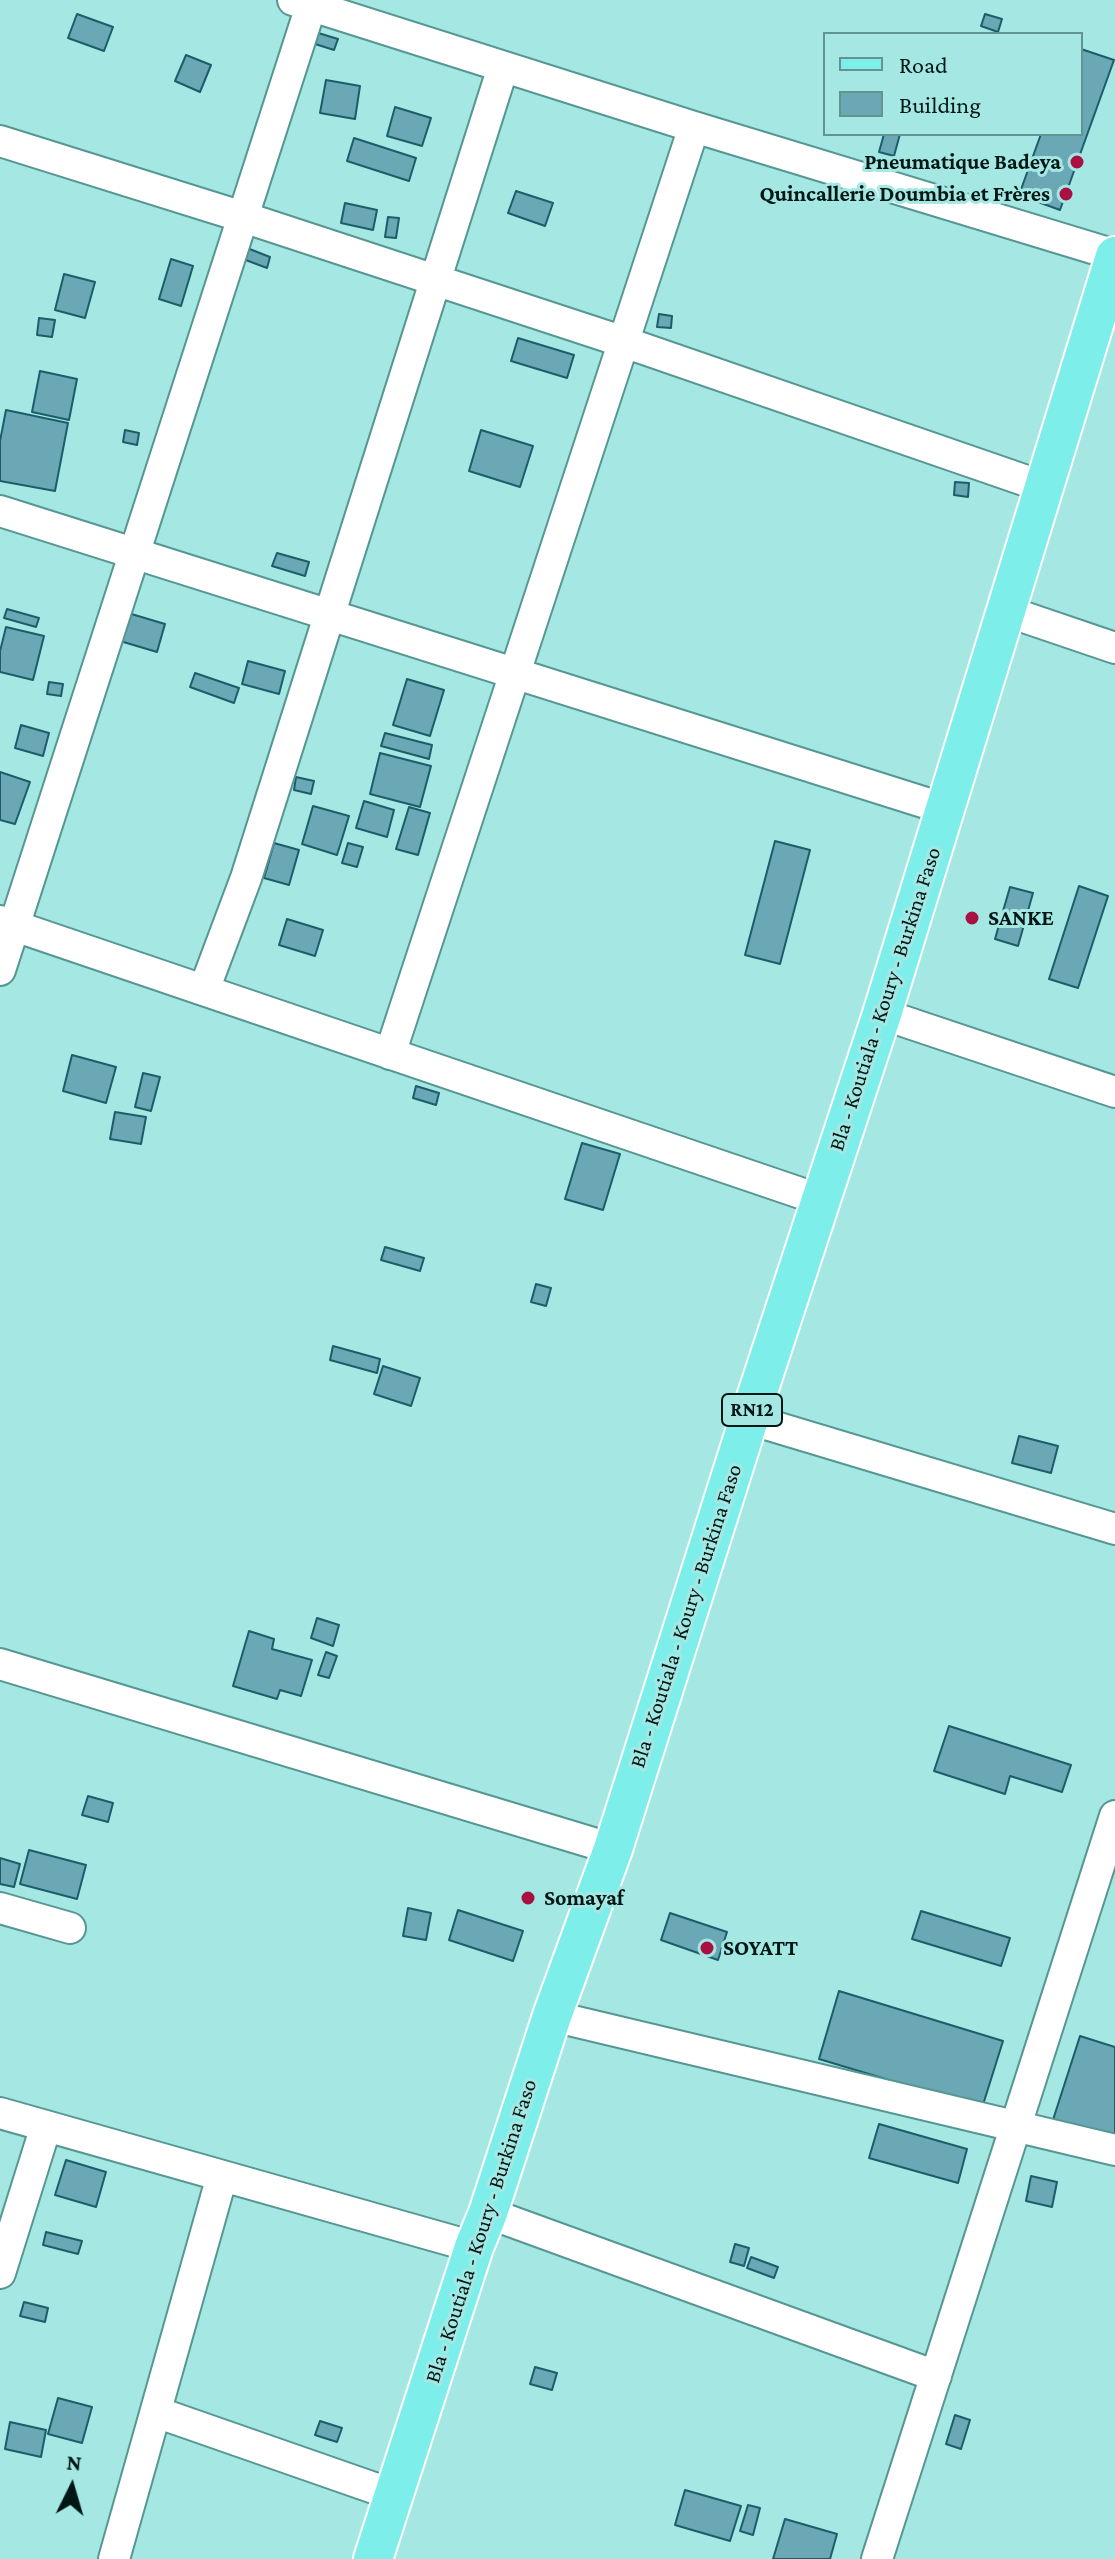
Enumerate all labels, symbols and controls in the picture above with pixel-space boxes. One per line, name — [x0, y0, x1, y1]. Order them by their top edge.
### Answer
legend — [823, 32, 1083, 136]
text: Road — [899, 51, 948, 78]
text: Building — [899, 91, 981, 118]
place label: Pneumatique Badeya — [864, 149, 1061, 175]
marker: Pneumatique Badeya — [1068, 153, 1086, 171]
place label: Quincallerie Doumbia et Frères — [759, 181, 1050, 207]
marker: Quincallerie Doumbia et Frères — [1057, 185, 1075, 203]
street label: Bla - Koutiala - Koury - Burkina Faso — [823, 844, 947, 1154]
place label: SANKE — [988, 905, 1054, 931]
marker: SANKE — [963, 909, 981, 927]
road number: RN12 — [722, 1394, 782, 1426]
street label: Bla - Koutiala - Koury - Burkina Faso — [624, 1461, 748, 1771]
place label: Somayaf — [544, 1885, 624, 1911]
marker: Somayaf — [519, 1889, 537, 1907]
place label: SOYATT — [723, 1935, 798, 1961]
marker: SOYATT — [698, 1939, 716, 1957]
street label: Bla - Koutiala - Koury - Burkina Faso — [419, 2076, 543, 2386]
north arrow — [32, 2447, 112, 2527]
text: N — [66, 2449, 83, 2476]

